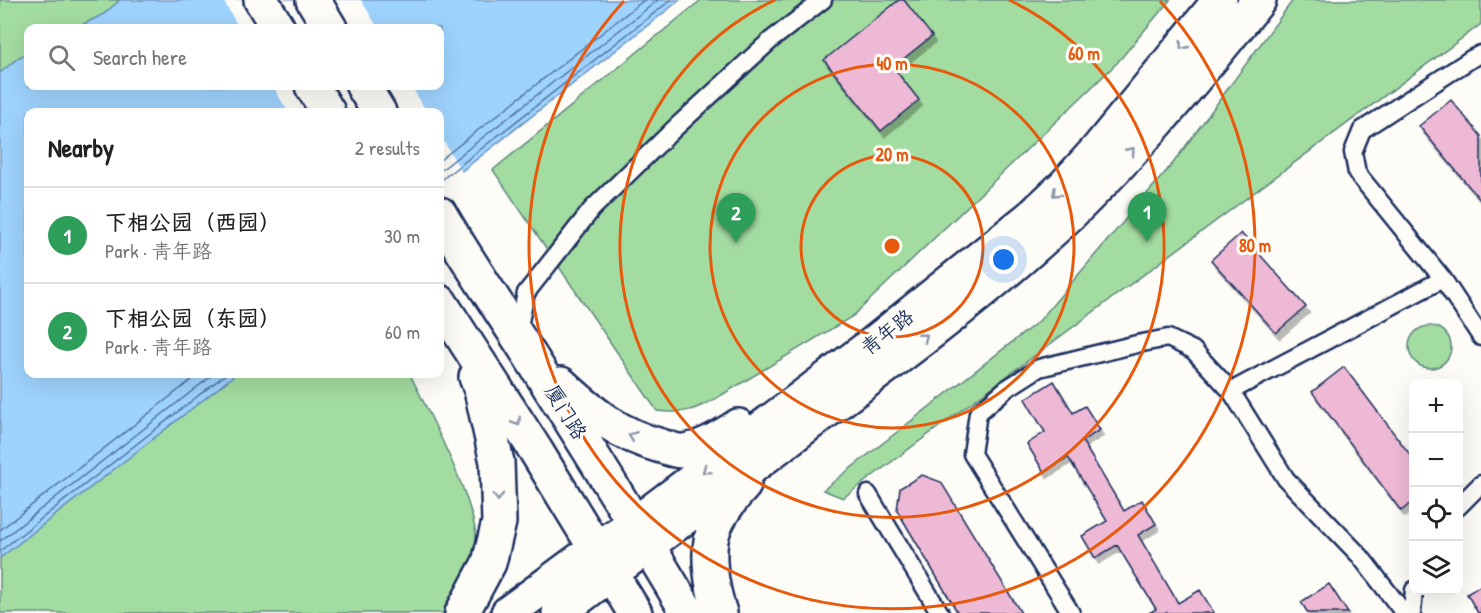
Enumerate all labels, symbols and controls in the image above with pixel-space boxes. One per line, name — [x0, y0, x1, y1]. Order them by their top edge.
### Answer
search box — [24, 24, 444, 90]
one-way arrow — [1180, 39, 1191, 50]
icon: search — [45, 41, 78, 74]
text: 60 m — [1068, 41, 1100, 66]
text: Search here — [93, 42, 187, 72]
text: 40 m — [876, 51, 908, 76]
text: Nearby — [48, 130, 114, 165]
text: 2 results — [355, 134, 420, 161]
text: 20 m — [876, 142, 908, 167]
one-way arrow — [1124, 147, 1135, 158]
one-way arrow — [1053, 186, 1063, 197]
pin: 1 — [1128, 192, 1166, 242]
pin: 2 — [716, 194, 756, 243]
text: 下相公园（西园） — [105, 207, 281, 237]
text: 1 — [64, 222, 71, 249]
text: 30 m — [384, 222, 420, 249]
text: 80 m — [1239, 233, 1271, 258]
centre of rings — [882, 236, 902, 256]
text: Park · 青年路 — [105, 237, 212, 264]
your location — [989, 245, 1018, 274]
street label: 青年路 — [855, 302, 919, 361]
text: 下相公园（东园） — [105, 303, 281, 333]
text: 2 — [63, 318, 72, 345]
text: 60 m — [385, 318, 420, 345]
text: Park · 青年路 — [105, 333, 212, 360]
one-way arrow — [917, 333, 928, 344]
street label: 厦门路 — [539, 379, 594, 445]
map controls — [1409, 379, 1463, 595]
button: + — [1409, 379, 1463, 433]
one-way arrow — [510, 415, 521, 426]
one-way arrow — [628, 431, 638, 444]
button: − — [1409, 433, 1463, 487]
one-way arrow — [701, 463, 712, 474]
button: locate — [1409, 487, 1463, 541]
one-way arrow — [492, 493, 505, 502]
button: layers — [1409, 541, 1463, 595]

